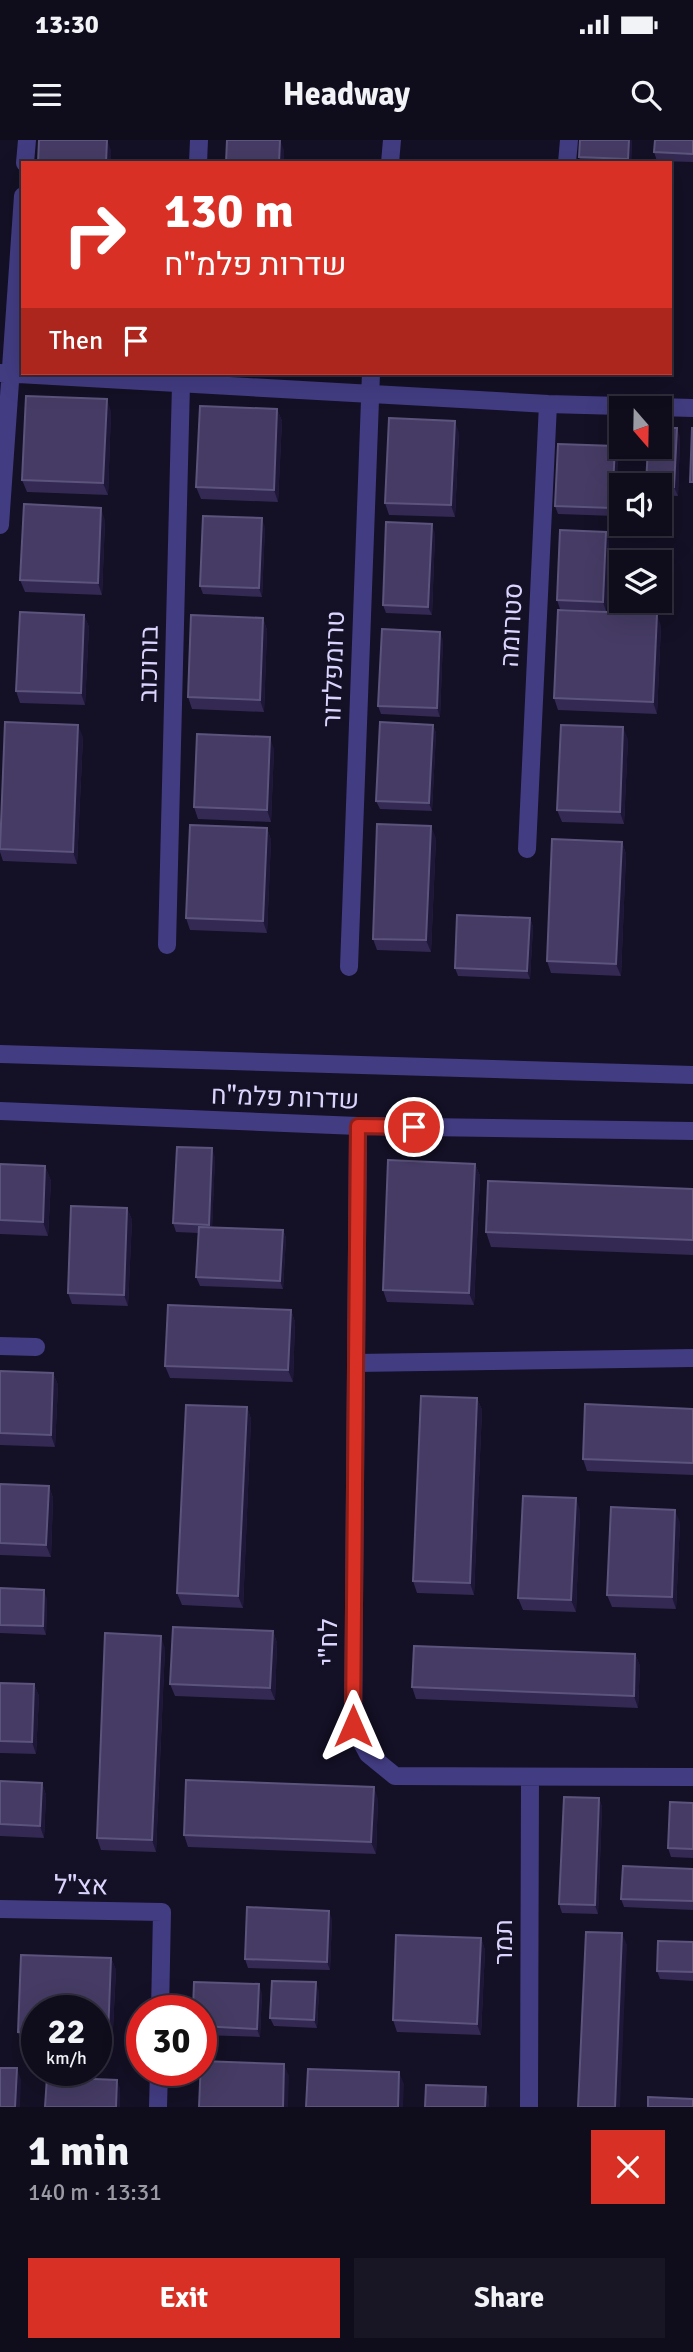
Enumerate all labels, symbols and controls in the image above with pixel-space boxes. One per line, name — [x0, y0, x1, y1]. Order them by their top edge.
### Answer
text: 13:30 — [35, 9, 99, 41]
text: Headway — [283, 75, 410, 114]
icon: menu — [28, 76, 66, 114]
icon: search — [627, 76, 665, 114]
text: 130 m — [164, 181, 294, 241]
icon: right — [49, 189, 140, 280]
text: שדרות פלמ"ח — [164, 245, 347, 284]
icon: arrive — [117, 322, 155, 360]
text: Then — [49, 325, 103, 357]
north arrow — [609, 396, 672, 458]
map controls — [609, 396, 672, 613]
button: sound — [609, 473, 672, 536]
button: layers — [609, 550, 672, 613]
street label: סטרומה — [494, 582, 530, 668]
street label: טרומפלדור — [316, 610, 352, 728]
street label: בורוכוב — [132, 625, 166, 703]
street label: שדרות פלמ"ח — [210, 1079, 360, 1117]
pin — [384, 1097, 444, 1157]
icon: arrive — [395, 1108, 433, 1146]
street label: לח"י — [313, 1619, 345, 1665]
position arrow — [316, 1689, 390, 1763]
street label: אצ"ל — [54, 1870, 108, 1902]
street label: תמר — [488, 1919, 520, 1965]
speed limit sign: 30 — [126, 1995, 217, 2086]
text: 22 — [48, 2010, 85, 2053]
text: km/h — [46, 2047, 87, 2069]
text: 1 min — [28, 2126, 129, 2177]
button: close — [591, 2130, 665, 2204]
text: 140 m · 13:31 — [28, 2178, 162, 2207]
button: Exit — [28, 2258, 340, 2338]
button: Share — [354, 2258, 665, 2338]

